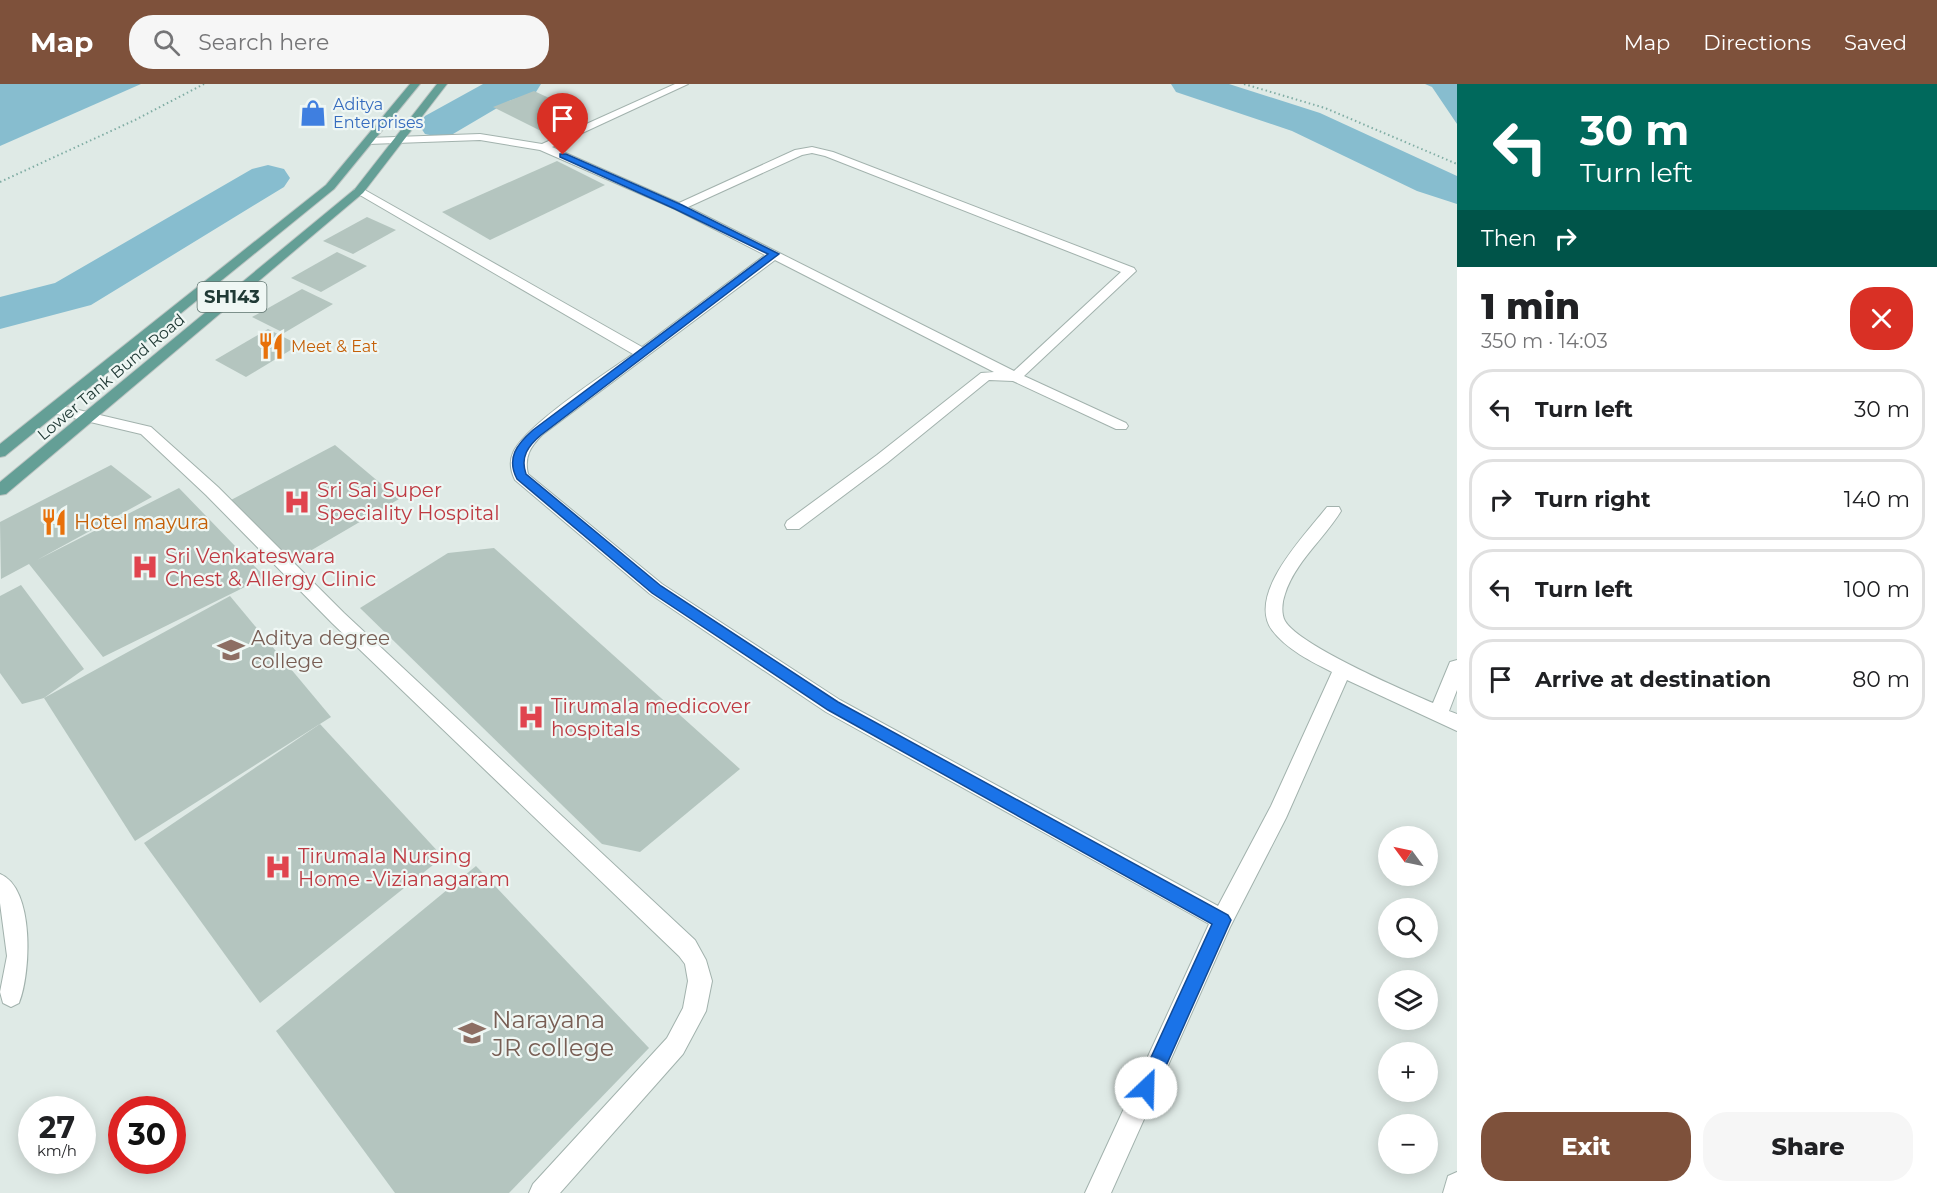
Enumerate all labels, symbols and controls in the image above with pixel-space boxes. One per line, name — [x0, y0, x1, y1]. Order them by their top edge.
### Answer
search box — [129, 15, 549, 69]
text: Map — [30, 25, 93, 59]
icon: search — [150, 26, 183, 59]
text: Search here — [198, 29, 329, 56]
text: Map — [1624, 30, 1670, 55]
text: Directions — [1703, 30, 1811, 55]
text: Saved — [1844, 30, 1907, 55]
pin — [537, 93, 588, 155]
place label: Aditya Enterprises — [333, 95, 424, 132]
shop icon: Aditya Enterprises — [298, 98, 328, 128]
icon: arrive — [546, 102, 579, 135]
text: 30 m — [1580, 104, 1689, 156]
icon: left — [1481, 108, 1559, 186]
text: Turn left — [1580, 156, 1693, 189]
icon: right — [1549, 222, 1582, 255]
text: Then — [1481, 225, 1537, 252]
road number: SH143 — [198, 282, 266, 312]
text: 1 min — [1481, 284, 1580, 328]
button: close — [1850, 287, 1913, 350]
street label: Lower Tank Bund Road — [33, 310, 189, 444]
text: 350 m · 14:03 — [1481, 329, 1608, 353]
restaurant icon: Meet & Eat — [256, 331, 286, 361]
place label: Meet & Eat — [291, 337, 378, 356]
icon: left — [1484, 393, 1517, 426]
text: Turn left — [1535, 396, 1633, 423]
text: 30 m — [1854, 396, 1910, 423]
place label: Sri Sai Super Speciality Hospital — [317, 478, 500, 525]
icon: right — [1484, 483, 1517, 516]
text: Turn right — [1535, 486, 1650, 513]
text: 140 m — [1844, 486, 1910, 513]
hospital icon: Sri Sai Super Speciality Hospital — [282, 487, 312, 517]
restaurant icon: Hotel mayura — [39, 507, 69, 537]
place label: Hotel mayura — [74, 510, 209, 534]
place label: Sri Venkateswara Chest & Allergy Clinic — [165, 544, 376, 591]
hospital icon: Sri Venkateswara Chest & Allergy Clinic — [130, 552, 160, 582]
icon: left — [1484, 573, 1517, 606]
text: Turn left — [1535, 576, 1633, 603]
text: 100 m — [1844, 576, 1910, 603]
place label: Aditya degree college — [251, 626, 390, 673]
school or university icon: Aditya degree college — [216, 635, 246, 665]
icon: arrive — [1484, 663, 1517, 696]
text: Arrive at destination — [1535, 666, 1771, 693]
text: 80 m — [1852, 666, 1910, 693]
place label: Tirumala medicover hospitals — [551, 694, 751, 741]
hospital icon: Tirumala medicover hospitals — [516, 702, 546, 732]
north arrow — [1378, 826, 1438, 886]
map controls — [1378, 826, 1438, 1174]
place label: Tirumala Nursing Home -Vizianagaram — [298, 844, 510, 891]
hospital icon: Tirumala Nursing Home -Vizianagaram — [263, 852, 293, 882]
button: search — [1378, 898, 1438, 958]
button: layers — [1378, 970, 1438, 1030]
place label: Narayana JR college — [491, 1005, 614, 1062]
school or university icon: Narayana JR college — [457, 1018, 487, 1048]
button: + — [1378, 1042, 1438, 1102]
position arrow — [1114, 1056, 1178, 1120]
speed limit sign: 30 — [108, 1096, 186, 1174]
text: 27 — [39, 1109, 75, 1146]
button: Exit — [1481, 1112, 1691, 1181]
button: Share — [1703, 1112, 1913, 1181]
button: − — [1378, 1114, 1438, 1174]
text: km/h — [37, 1141, 77, 1160]

